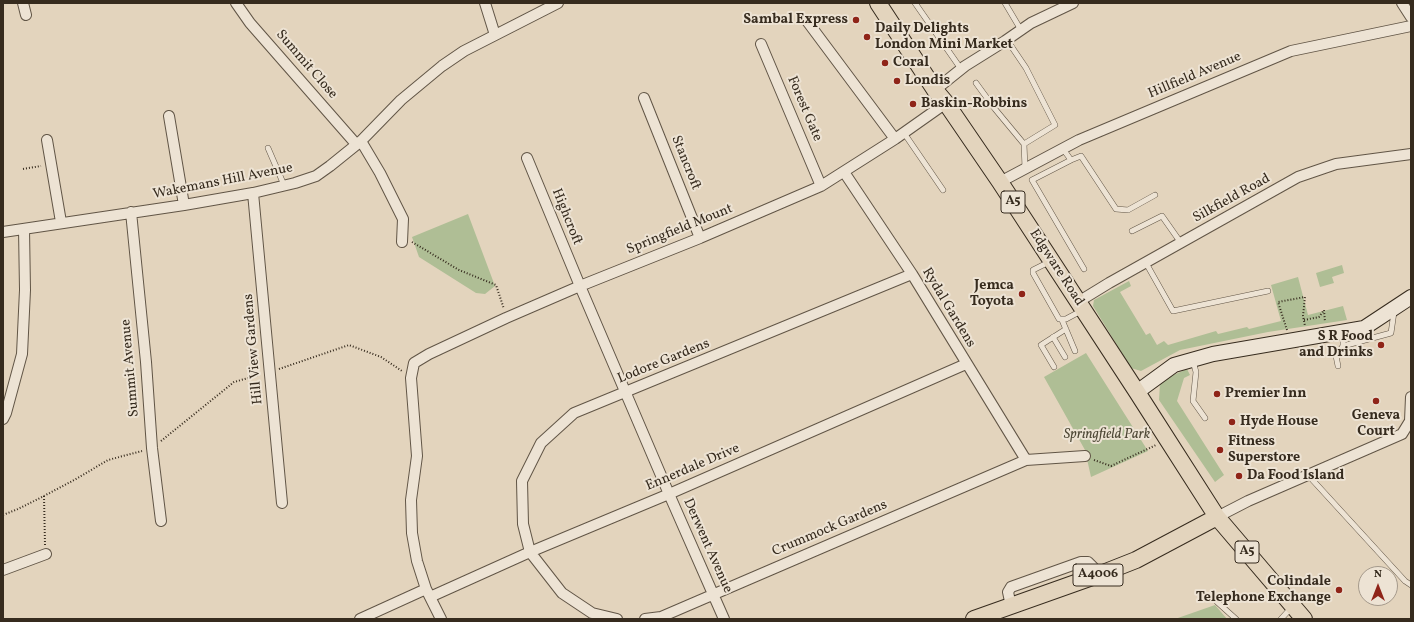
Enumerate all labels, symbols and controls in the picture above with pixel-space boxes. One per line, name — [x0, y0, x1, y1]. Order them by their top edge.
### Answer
place label: Sambal Express — [743, 12, 848, 28]
marker: Sambal Express — [851, 15, 861, 25]
place label: Daily Delights London Mini Market — [875, 21, 1013, 54]
street label: Summit Close — [272, 27, 340, 103]
marker: Daily Delights London Mini Market — [862, 32, 872, 42]
street label: Hillfield Avenue — [1146, 49, 1244, 103]
place label: Coral — [893, 55, 929, 71]
marker: Coral — [880, 58, 890, 68]
place label: Londis — [905, 73, 950, 89]
street label: Forest Gate — [783, 74, 825, 144]
marker: Londis — [892, 76, 902, 86]
place label: Baskin-Robbins — [921, 96, 1027, 112]
marker: Baskin-Robbins — [908, 99, 918, 109]
street label: Stancroft — [666, 133, 704, 193]
street label: Wakemans Hill Avenue — [152, 160, 294, 204]
street label: Silkfield Road — [1190, 171, 1274, 227]
street label: Highcroft — [547, 186, 585, 248]
road number: A5 — [1001, 191, 1025, 213]
street label: Springfield Mount — [624, 201, 736, 259]
street label: Edgware Road — [1025, 226, 1087, 310]
street label: Rydal Gardens — [918, 265, 978, 351]
place label: Jemca Toyota — [970, 278, 1014, 310]
marker: Jemca Toyota — [1017, 289, 1027, 299]
street label: Hill View Gardens — [241, 293, 267, 405]
street label: Summit Avenue — [118, 318, 144, 418]
place label: S R Food and Drinks — [1299, 329, 1373, 362]
street label: Lodore Gardens — [615, 336, 713, 388]
marker: S R Food and Drinks — [1376, 340, 1386, 350]
place label: Premier Inn — [1225, 386, 1306, 402]
marker: Premier Inn — [1212, 389, 1222, 399]
marker: Geneva Court — [1371, 396, 1381, 406]
place label: Geneva Court — [1352, 408, 1400, 440]
place label: Hyde House — [1240, 414, 1318, 430]
marker: Hyde House — [1227, 417, 1237, 427]
park label: Springfield Park — [1064, 427, 1150, 443]
place label: Fitness Superstore — [1228, 434, 1300, 466]
street label: Ennerdale Drive — [644, 441, 742, 495]
marker: Fitness Superstore — [1215, 445, 1225, 455]
place label: Da Food Island — [1247, 468, 1344, 484]
marker: Da Food Island — [1234, 471, 1244, 481]
street label: Derwent Avenue — [679, 496, 735, 596]
street label: Crummock Gardens — [770, 497, 890, 561]
road number: A5 — [1235, 541, 1259, 563]
road number: A4006 — [1073, 564, 1123, 586]
north arrow — [1358, 566, 1398, 606]
text: N — [1374, 567, 1382, 582]
place label: Colindale Telephone Exchange — [1196, 574, 1331, 606]
marker: Colindale Telephone Exchange — [1334, 585, 1344, 595]

